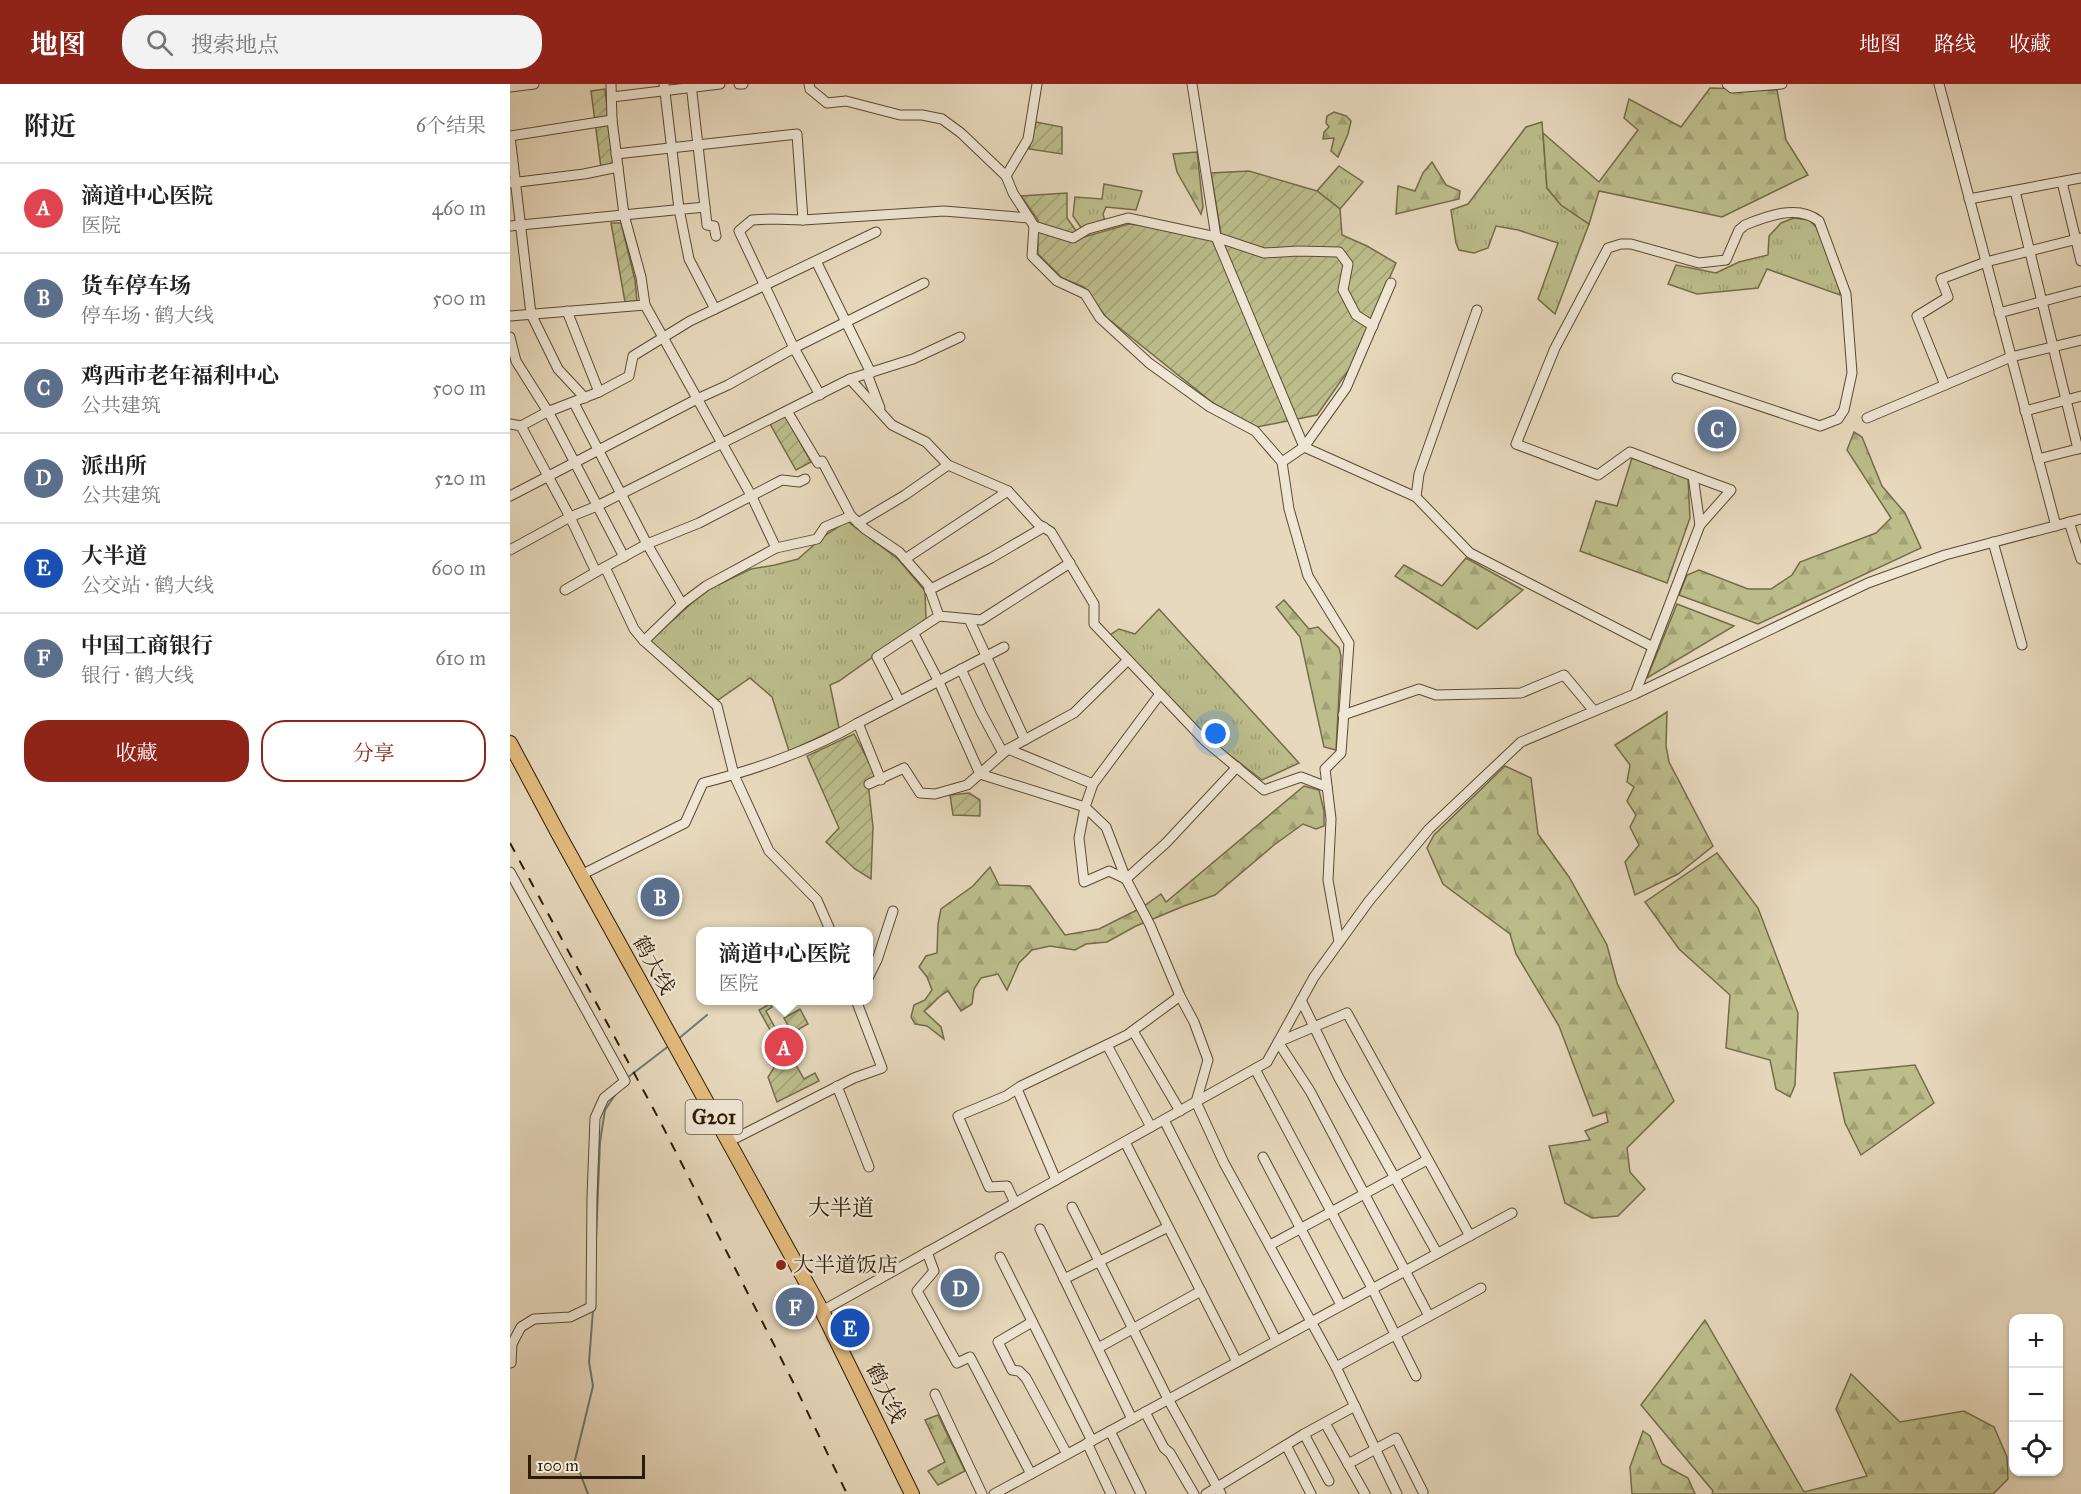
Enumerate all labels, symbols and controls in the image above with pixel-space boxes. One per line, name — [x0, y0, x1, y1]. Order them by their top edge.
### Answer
search box — [122, 15, 542, 69]
icon: search — [143, 26, 176, 59]
text: 地图 — [30, 27, 86, 62]
text: 搜索地点 — [191, 31, 279, 58]
text: 地图 — [1859, 31, 1901, 57]
text: 路线 — [1934, 31, 1976, 57]
text: 收藏 — [2009, 31, 2051, 57]
text: 附近 — [24, 110, 76, 142]
text: 6个结果 — [416, 113, 486, 137]
text: 滴道中心医院 — [81, 182, 213, 209]
text: A — [37, 196, 50, 220]
text: 460 m — [432, 196, 486, 220]
text: 医院 — [81, 213, 121, 237]
text: 货车停车场 — [81, 272, 191, 299]
text: B — [37, 286, 50, 310]
text: 500 m — [432, 286, 486, 310]
text: 停车场 · 鹤大线 — [81, 303, 214, 327]
text: 鸡西市老年福利中心 — [81, 362, 279, 389]
text: C — [37, 376, 50, 400]
text: 500 m — [432, 376, 486, 400]
text: 公共建筑 — [81, 393, 161, 417]
pin: C — [1698, 406, 1736, 452]
text: 派出所 — [81, 452, 147, 479]
text: D — [36, 466, 51, 490]
text: 520 m — [434, 466, 486, 490]
text: 公共建筑 — [81, 483, 161, 507]
text: 大半道 — [81, 542, 147, 569]
text: E — [36, 556, 51, 580]
text: 600 m — [431, 556, 486, 580]
text: 公交站 · 鹤大线 — [81, 573, 214, 597]
text: 中国工商银行 — [81, 632, 213, 659]
text: F — [37, 646, 50, 670]
text: 610 m — [435, 646, 486, 670]
text: 银行 · 鹤大线 — [81, 663, 194, 687]
your location — [1201, 719, 1230, 748]
button: 收藏 — [24, 720, 249, 782]
button: 分享 — [261, 720, 486, 782]
pin: B — [640, 874, 680, 920]
popup — [696, 927, 873, 1005]
street label: 鹤大线 — [627, 931, 681, 999]
text: 滴道中心医院 — [718, 940, 851, 967]
text: 医院 — [718, 971, 758, 995]
pin: A — [764, 1024, 804, 1070]
road number: G201 — [686, 1100, 742, 1134]
district label: 大半道 — [808, 1194, 874, 1221]
place label: 大半道饭店 — [793, 1252, 898, 1278]
marker: 大半道饭店 — [774, 1258, 788, 1272]
pin: D — [940, 1266, 980, 1310]
pin: F — [776, 1284, 814, 1330]
pin: E — [830, 1306, 870, 1350]
map controls — [2009, 1314, 2063, 1476]
button: + — [2009, 1314, 2063, 1368]
street label: 鹤大线 — [861, 1359, 911, 1427]
button: − — [2009, 1368, 2063, 1422]
button: locate — [2009, 1422, 2063, 1476]
scale bar — [528, 1452, 645, 1480]
text: 100 m — [537, 1456, 579, 1475]

